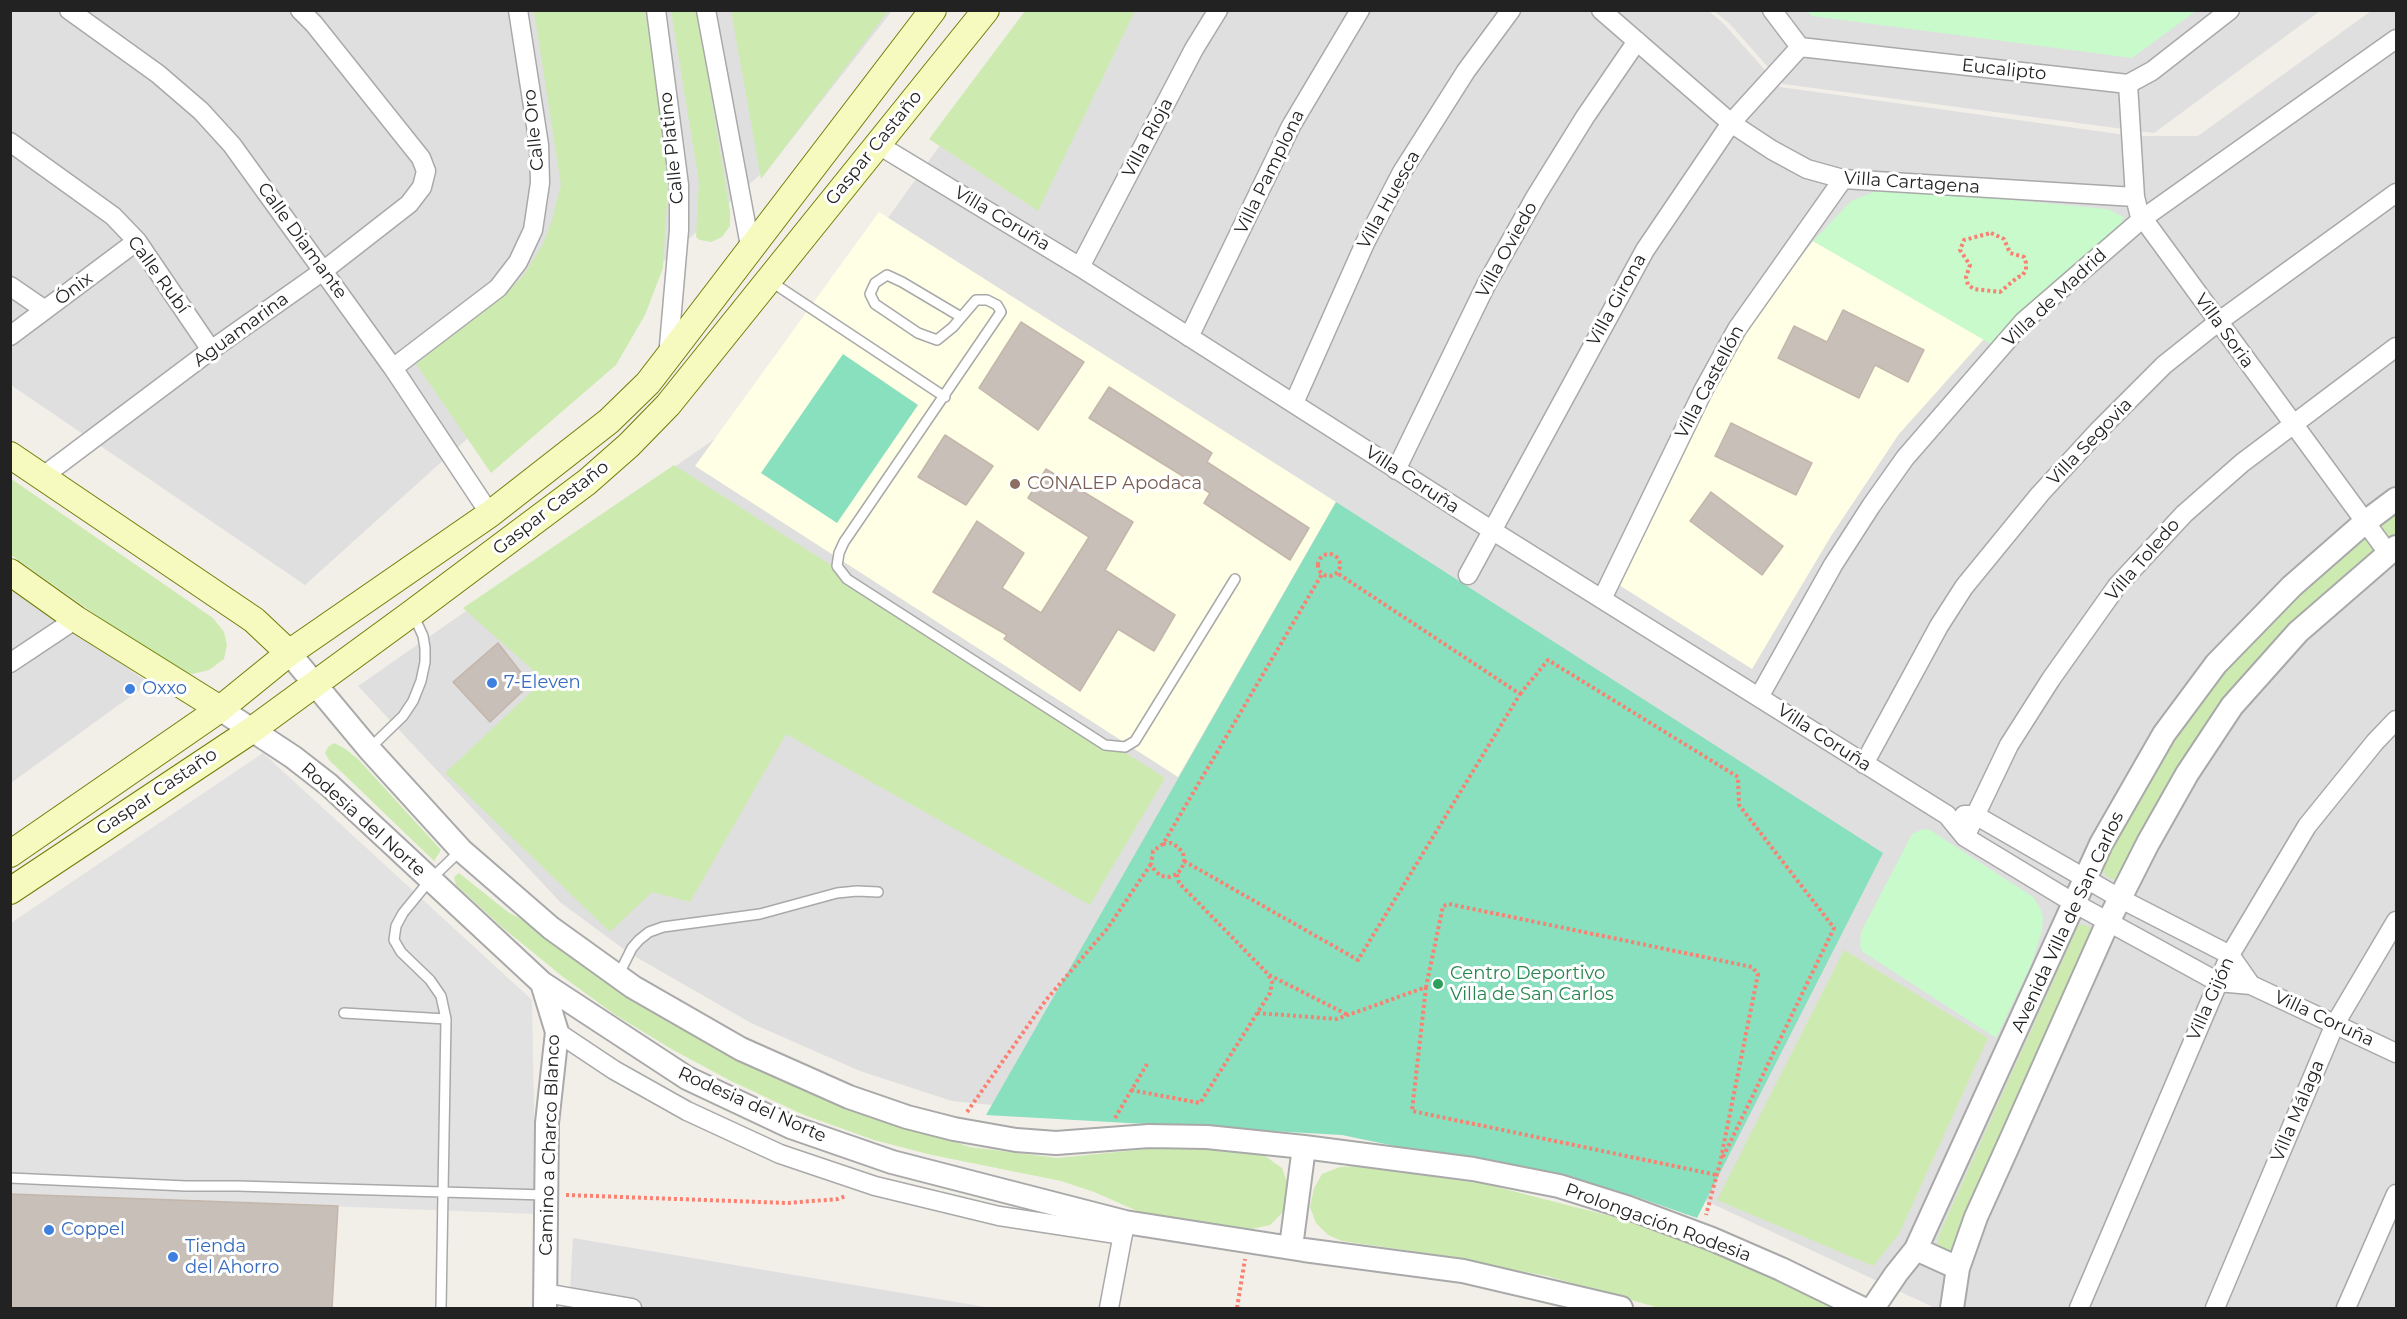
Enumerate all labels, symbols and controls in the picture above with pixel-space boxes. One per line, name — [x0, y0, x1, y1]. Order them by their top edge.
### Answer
street label: Eucalipto — [1961, 55, 2047, 85]
street label: Gaspar Castaño — [821, 86, 927, 210]
street label: Calle Oro — [519, 88, 549, 172]
street label: Calle Platino — [655, 91, 689, 205]
street label: Villa Rioja — [1118, 95, 1178, 181]
street label: Villa Pamplona — [1231, 106, 1309, 238]
street label: Villa Huesca — [1353, 147, 1425, 253]
street label: Villa Cartagena — [1843, 167, 1981, 199]
street label: Calle Diamante — [253, 179, 351, 303]
street label: Villa Coruña — [950, 182, 1054, 256]
street label: Villa Oviedo — [1472, 198, 1542, 302]
street label: Calle Rubí — [123, 232, 193, 318]
street label: Villa de Madrid — [1999, 244, 2111, 352]
street label: Villa Girona — [1583, 250, 1651, 350]
street label: Ónix — [51, 268, 97, 310]
street label: Aguamarina — [189, 288, 293, 372]
street label: Villa Soria — [2190, 289, 2258, 373]
street label: Villa Castellón — [1671, 322, 1749, 442]
street label: Villa Segovia — [2043, 394, 2137, 490]
street label: Villa Coruña — [1361, 442, 1463, 518]
street label: Gaspar Castaño — [489, 456, 613, 560]
place label: CONALEP Apodaca — [1027, 473, 1202, 495]
marker: CONALEP Apodaca — [1008, 477, 1022, 491]
street label: Villa Toledo — [2101, 514, 2185, 606]
place label: 7-Eleven — [504, 672, 581, 694]
marker: 7-Eleven — [485, 676, 499, 690]
place label: Oxxo — [142, 678, 187, 700]
marker: Oxxo — [123, 682, 137, 696]
street label: Villa Coruña — [1773, 700, 1875, 776]
street label: Gaspar Castaño — [92, 744, 222, 840]
street label: Rodesia del Norte — [296, 758, 430, 882]
street label: Avenida Villa de San Carlos — [2007, 808, 2129, 1036]
street label: Villa Gijón — [2183, 954, 2239, 1044]
place label: Centro Deportivo Villa de San Carlos — [1450, 963, 1614, 1006]
marker: Centro Deportivo Villa de San Carlos — [1431, 977, 1445, 991]
street label: Villa Coruña — [2271, 986, 2377, 1052]
street label: Camino a Charco Blanco — [535, 1034, 565, 1256]
street label: Villa Málaga — [2267, 1057, 2329, 1165]
street label: Rodesia del Norte — [674, 1063, 830, 1147]
street label: Prolongación Rodesia — [1562, 1179, 1754, 1267]
place label: Coppel — [61, 1219, 125, 1241]
marker: Coppel — [42, 1223, 56, 1237]
place label: Tienda del Ahorro — [185, 1236, 279, 1278]
marker: Tienda del Ahorro — [166, 1250, 180, 1264]

